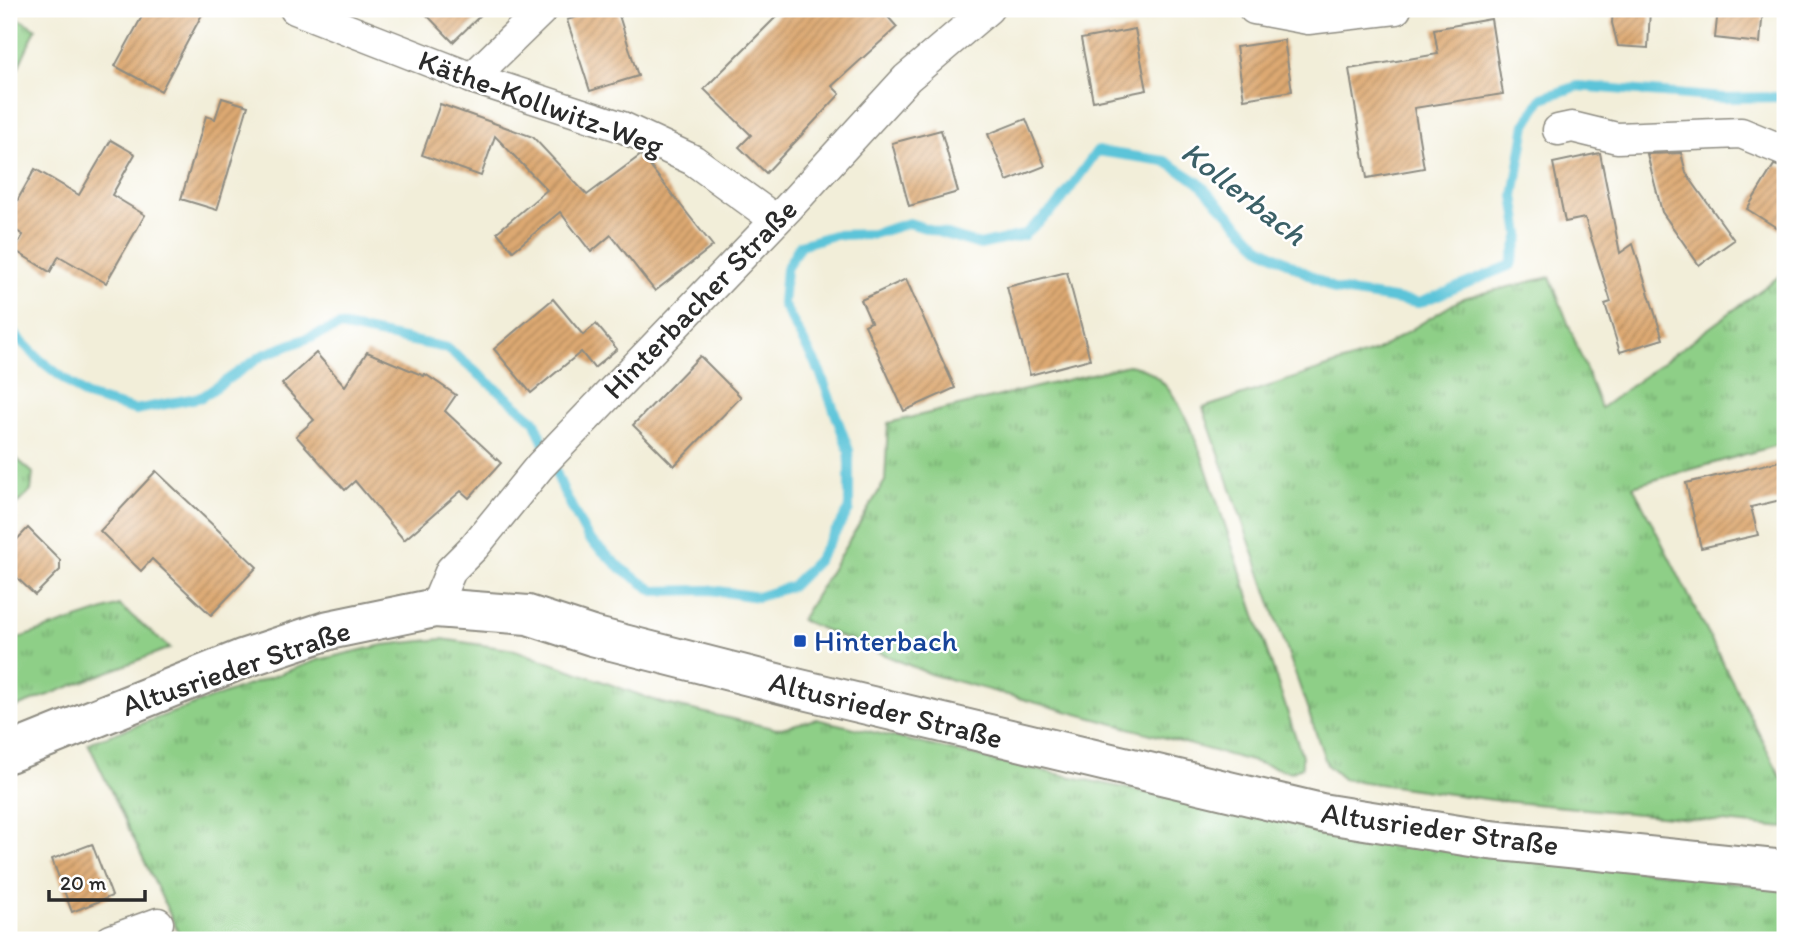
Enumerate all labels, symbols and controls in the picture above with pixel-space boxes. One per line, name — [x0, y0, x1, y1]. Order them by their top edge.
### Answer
street label: Käthe-Kollwitz-Weg — [414, 41, 669, 164]
water label: Kollerbach — [1174, 133, 1314, 253]
street label: Hinterbacher Straße — [595, 191, 805, 407]
street label: Altusrieder Straße — [117, 611, 355, 724]
place label: Hinterbach — [814, 622, 958, 659]
marker: Hinterbach — [792, 633, 808, 649]
street label: Altusrieder Straße — [766, 663, 1007, 756]
street label: Altusrieder Straße — [1319, 794, 1561, 863]
scale bar — [49, 858, 145, 902]
text: 20 m — [60, 870, 107, 895]

